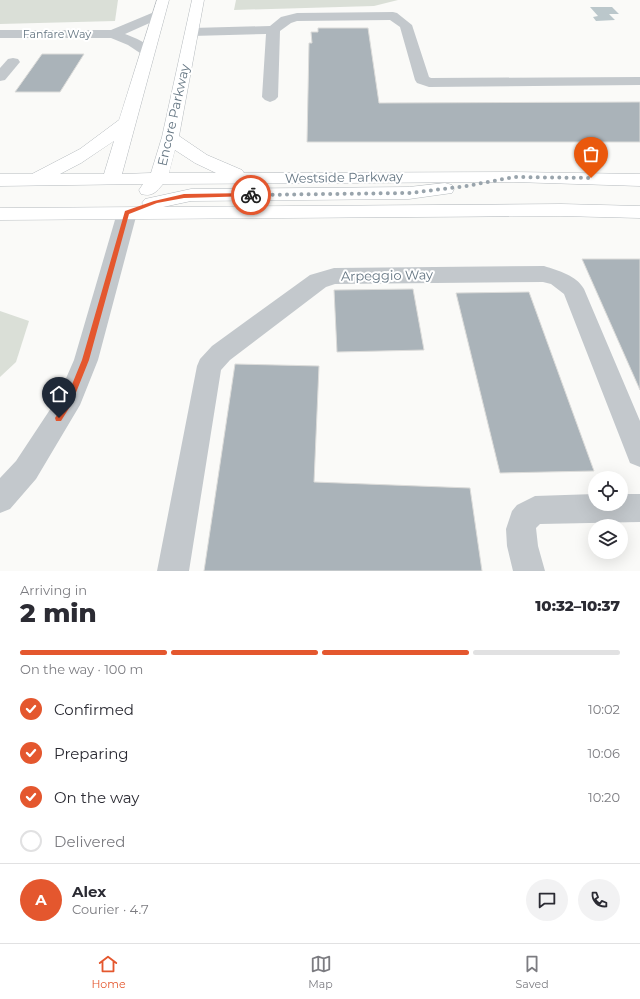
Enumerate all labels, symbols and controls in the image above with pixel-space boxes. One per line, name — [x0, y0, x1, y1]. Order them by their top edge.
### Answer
street label: Fanfare Way — [23, 27, 91, 41]
street label: Encore Parkway — [153, 62, 193, 168]
pin — [574, 137, 608, 178]
icon: bag — [580, 143, 602, 165]
street label: Westside Parkway — [285, 168, 404, 186]
courier — [231, 175, 271, 215]
icon: bike — [240, 184, 262, 206]
street label: Arpeggio Way — [341, 266, 434, 284]
pin — [42, 377, 76, 418]
icon: home — [48, 383, 70, 405]
map controls — [588, 471, 628, 559]
button: locate — [588, 471, 628, 511]
button: layers — [588, 519, 628, 559]
text: Arriving in — [20, 582, 87, 598]
text: 10:32–10:37 — [535, 596, 620, 615]
text: 2 min — [20, 597, 97, 629]
text: On the way · 100 m — [20, 661, 143, 677]
icon: check — [20, 698, 42, 720]
text: Confirmed — [54, 700, 134, 719]
text: 10:02 — [588, 701, 620, 717]
icon: check — [20, 742, 42, 764]
text: Preparing — [54, 744, 129, 763]
text: 10:06 — [587, 745, 620, 761]
icon: check — [20, 786, 42, 808]
text: On the way — [54, 788, 139, 807]
text: 10:20 — [588, 789, 620, 805]
text: Delivered — [54, 832, 126, 851]
button: chat — [526, 879, 568, 921]
button: phone — [578, 879, 620, 921]
text: Alex — [72, 882, 106, 901]
text: A — [35, 890, 47, 909]
text: Courier · 4.7 — [72, 901, 149, 917]
tab: Home — [91, 953, 126, 991]
tab: Map — [308, 953, 333, 991]
tab: Saved — [516, 953, 549, 991]

